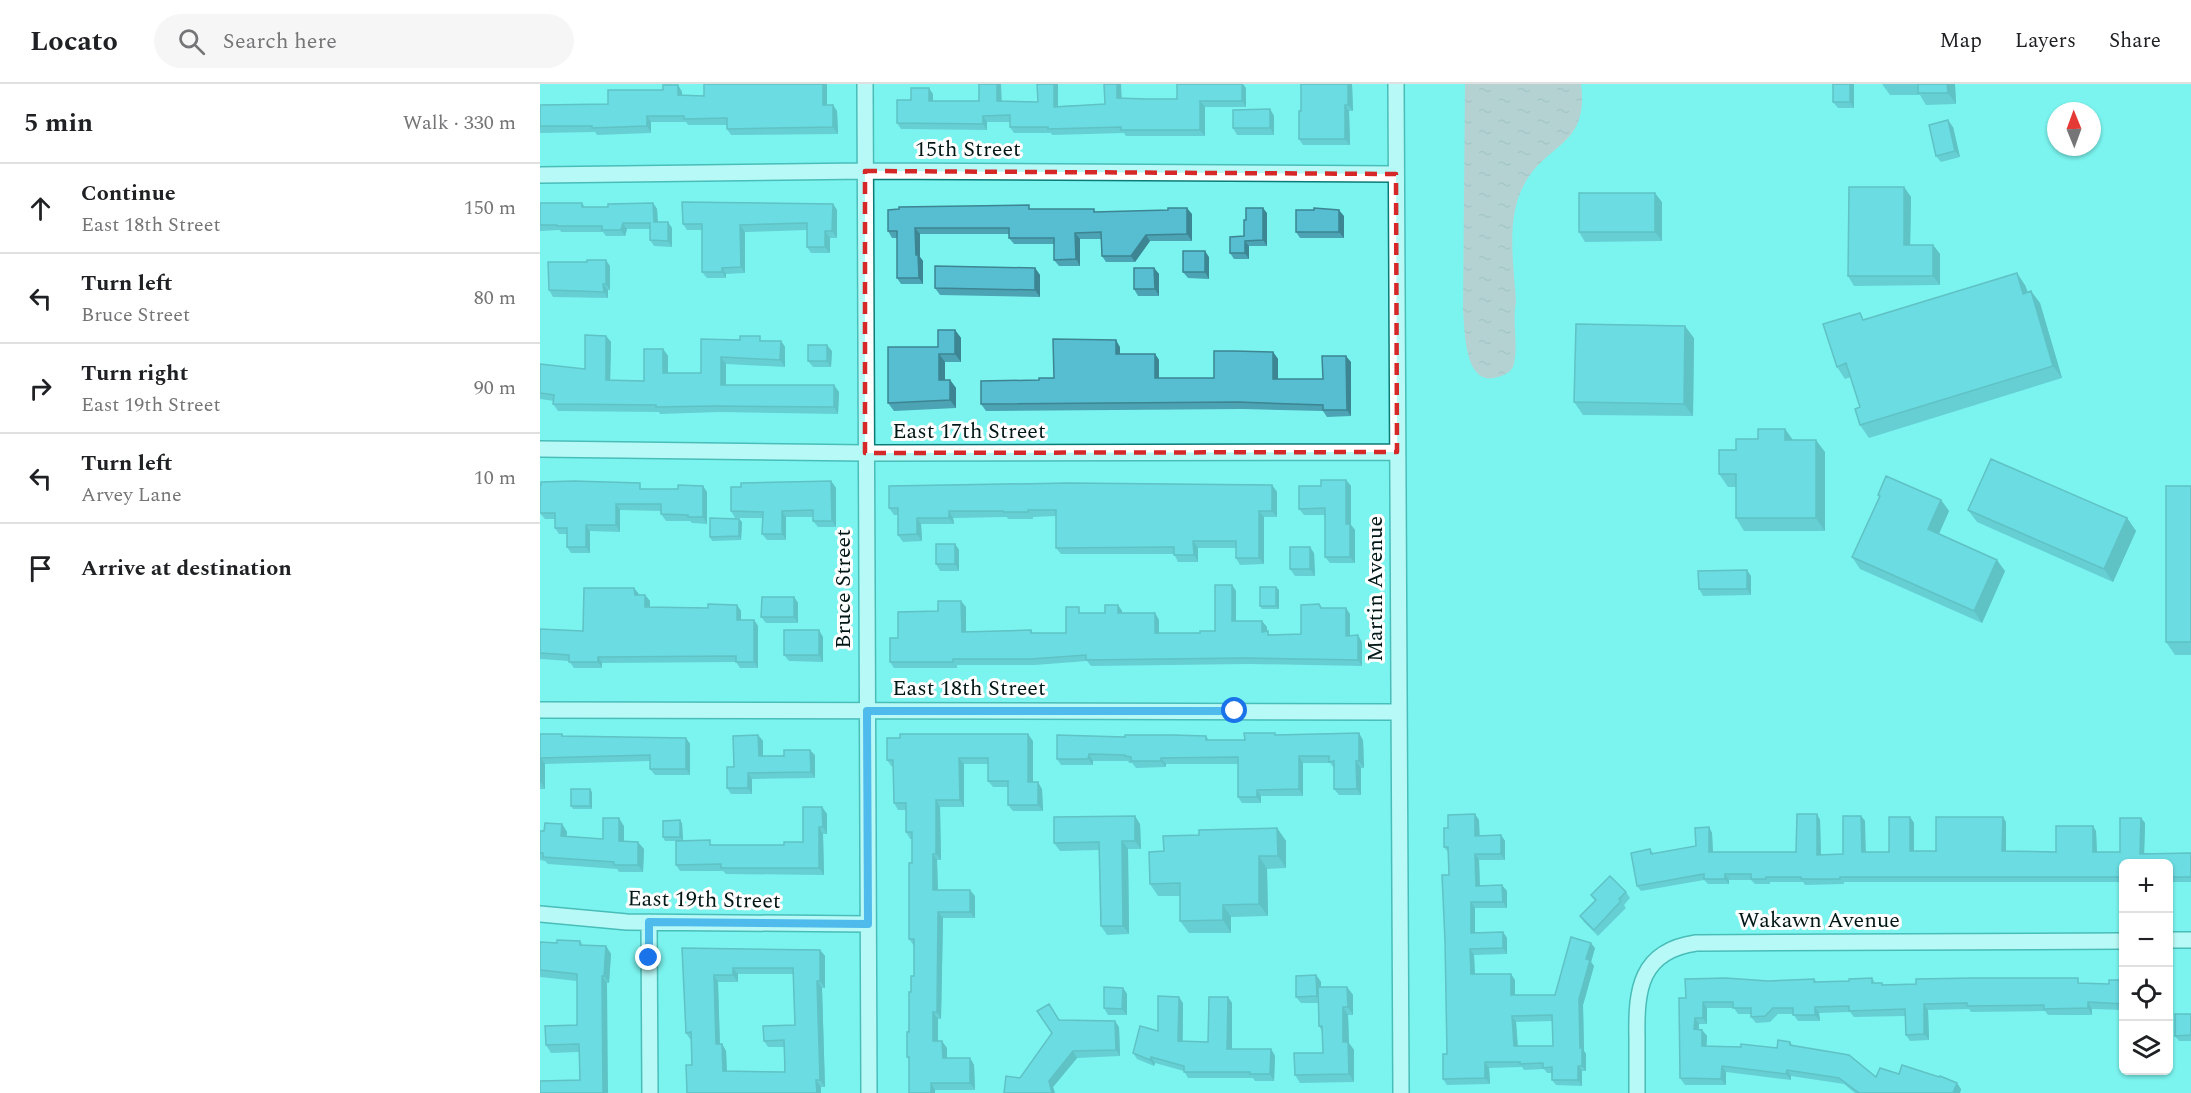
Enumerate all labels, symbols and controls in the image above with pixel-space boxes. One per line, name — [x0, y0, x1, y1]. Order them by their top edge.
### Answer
search box — [154, 14, 574, 68]
text: Locato — [30, 20, 118, 63]
icon: search — [175, 25, 208, 58]
text: Search here — [223, 25, 337, 58]
text: Map — [1940, 25, 1982, 57]
text: Layers — [2015, 25, 2076, 57]
text: Share — [2109, 25, 2161, 57]
north arrow — [2047, 102, 2101, 156]
text: 5 min — [24, 103, 93, 143]
text: Walk · 330 m — [403, 108, 516, 138]
street label: 15th Street — [915, 133, 1021, 166]
text: Continue — [81, 177, 176, 210]
icon: ahead — [24, 192, 57, 225]
text: 150 m — [464, 193, 516, 223]
text: East 18th Street — [81, 210, 221, 240]
text: Turn left — [81, 267, 173, 300]
icon: left — [24, 282, 57, 315]
text: 80 m — [474, 283, 516, 313]
text: Bruce Street — [81, 300, 190, 330]
text: Turn right — [81, 357, 188, 390]
icon: right — [24, 372, 57, 405]
text: 90 m — [474, 373, 516, 403]
text: East 19th Street — [81, 390, 221, 420]
street label: East 17th Street — [892, 415, 1046, 448]
text: Turn left — [81, 447, 173, 480]
icon: left — [24, 462, 57, 495]
text: 10 m — [474, 463, 516, 493]
text: Arvey Lane — [81, 480, 182, 510]
street label: Martin Avenue — [1359, 516, 1392, 662]
street label: Bruce Street — [827, 529, 860, 649]
icon: arrive — [24, 552, 57, 585]
text: Arrive at destination — [81, 552, 292, 585]
street label: East 18th Street — [892, 672, 1046, 705]
route start — [1221, 697, 1247, 723]
map controls — [2119, 859, 2173, 1075]
button: + — [2119, 859, 2173, 913]
street label: East 19th Street — [627, 882, 781, 918]
street label: Wakawn Avenue — [1738, 904, 1900, 937]
button: − — [2119, 913, 2173, 967]
route end — [635, 944, 661, 970]
button: locate — [2119, 967, 2173, 1021]
button: layers — [2119, 1021, 2173, 1075]

